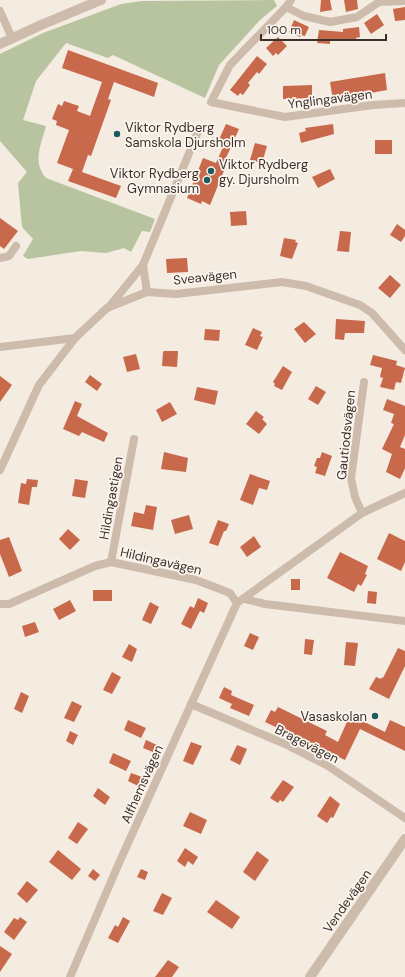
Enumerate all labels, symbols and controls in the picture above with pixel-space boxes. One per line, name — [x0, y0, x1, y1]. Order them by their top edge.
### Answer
scale bar — [261, 16, 386, 42]
text: 100 m — [267, 22, 301, 38]
street label: Ynglingavägen — [287, 85, 373, 113]
place label: Viktor Rydberg Samskola Djursholm — [125, 119, 246, 151]
marker: Viktor Rydberg Samskola Djursholm — [112, 129, 122, 139]
place label: Viktor Rydberg gy. Djursholm — [219, 156, 308, 188]
place label: Viktor Rydberg Gymnasium — [110, 165, 199, 197]
marker: Viktor Rydberg gy. Djursholm — [206, 166, 216, 176]
marker: Viktor Rydberg Gymnasium — [202, 175, 212, 185]
street label: Sveavägen — [172, 265, 238, 289]
street label: Gautiodsvägen — [333, 389, 359, 481]
street label: Hildingastigen — [95, 455, 127, 541]
street label: Hildingavägen — [119, 543, 203, 579]
place label: Vasaskolan — [301, 708, 367, 725]
marker: Vasaskolan — [370, 711, 380, 721]
street label: Bragevägen — [272, 721, 342, 767]
street label: Alfhemsvägen — [117, 742, 167, 826]
street label: Vendevägen — [319, 866, 375, 936]

